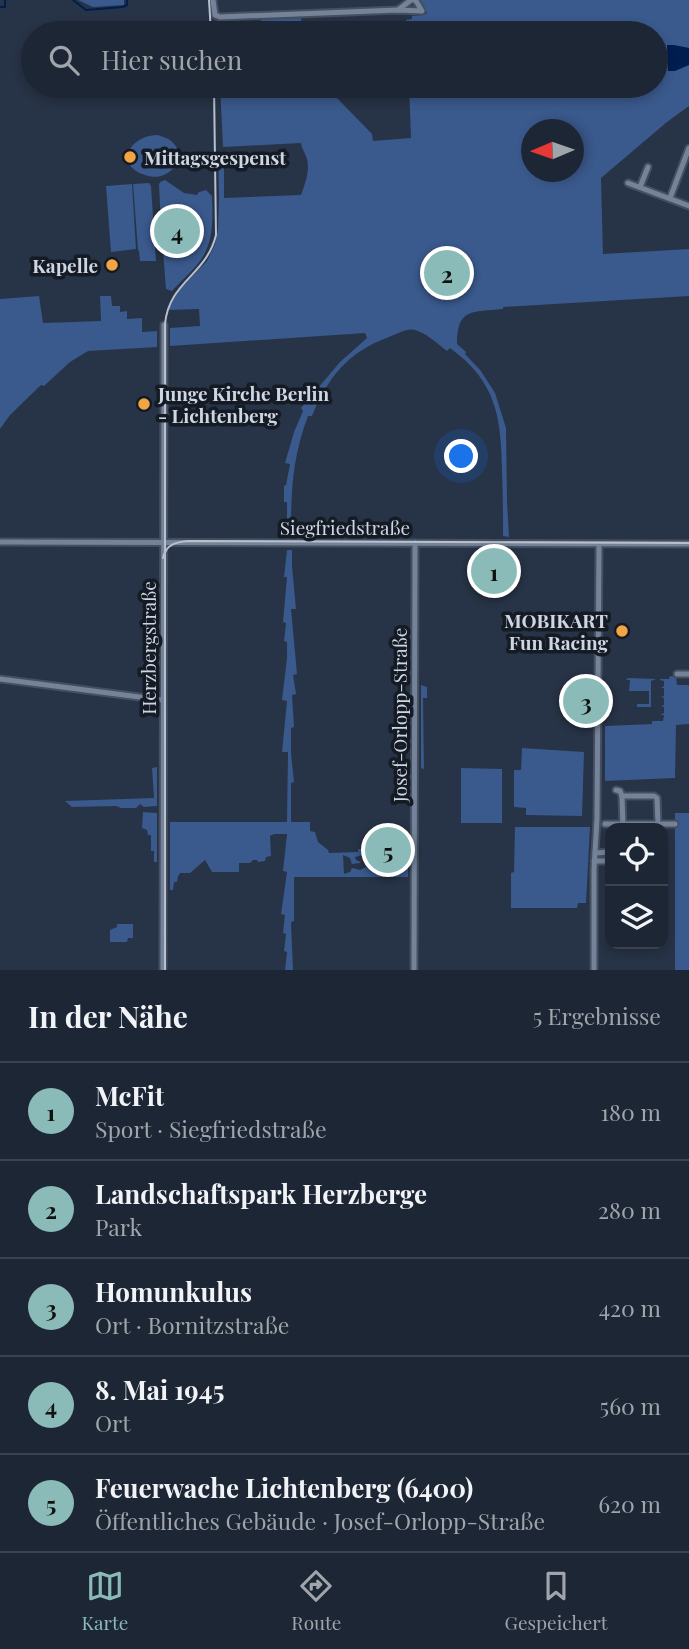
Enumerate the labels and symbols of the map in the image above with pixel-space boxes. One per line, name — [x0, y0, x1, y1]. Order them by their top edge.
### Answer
north arrow — [521, 119, 584, 182]
place label: Mittagsgespenst — [144, 144, 286, 170]
marker: Mittagsgespenst — [122, 149, 138, 165]
pin: 4 — [154, 205, 200, 257]
pin: 2 — [424, 247, 470, 299]
place label: Kapelle — [32, 252, 98, 278]
marker: Kapelle — [104, 257, 120, 273]
place label: Junge Kirche Berlin - Lichtenberg — [157, 380, 330, 428]
marker: Junge Kirche Berlin - Lichtenberg — [136, 396, 152, 412]
your location — [444, 439, 478, 473]
street label: Siegfriedstraße — [280, 514, 410, 540]
pin: 1 — [471, 545, 517, 597]
street label: Herzbergstraße — [135, 581, 161, 715]
place label: MOBIKART Fun Racing — [504, 607, 608, 655]
marker: MOBIKART Fun Racing — [614, 623, 630, 639]
street label: Josef-Orlopp-Straße — [386, 628, 412, 803]
pin: 3 — [563, 675, 609, 727]
pin: 5 — [365, 824, 411, 876]

